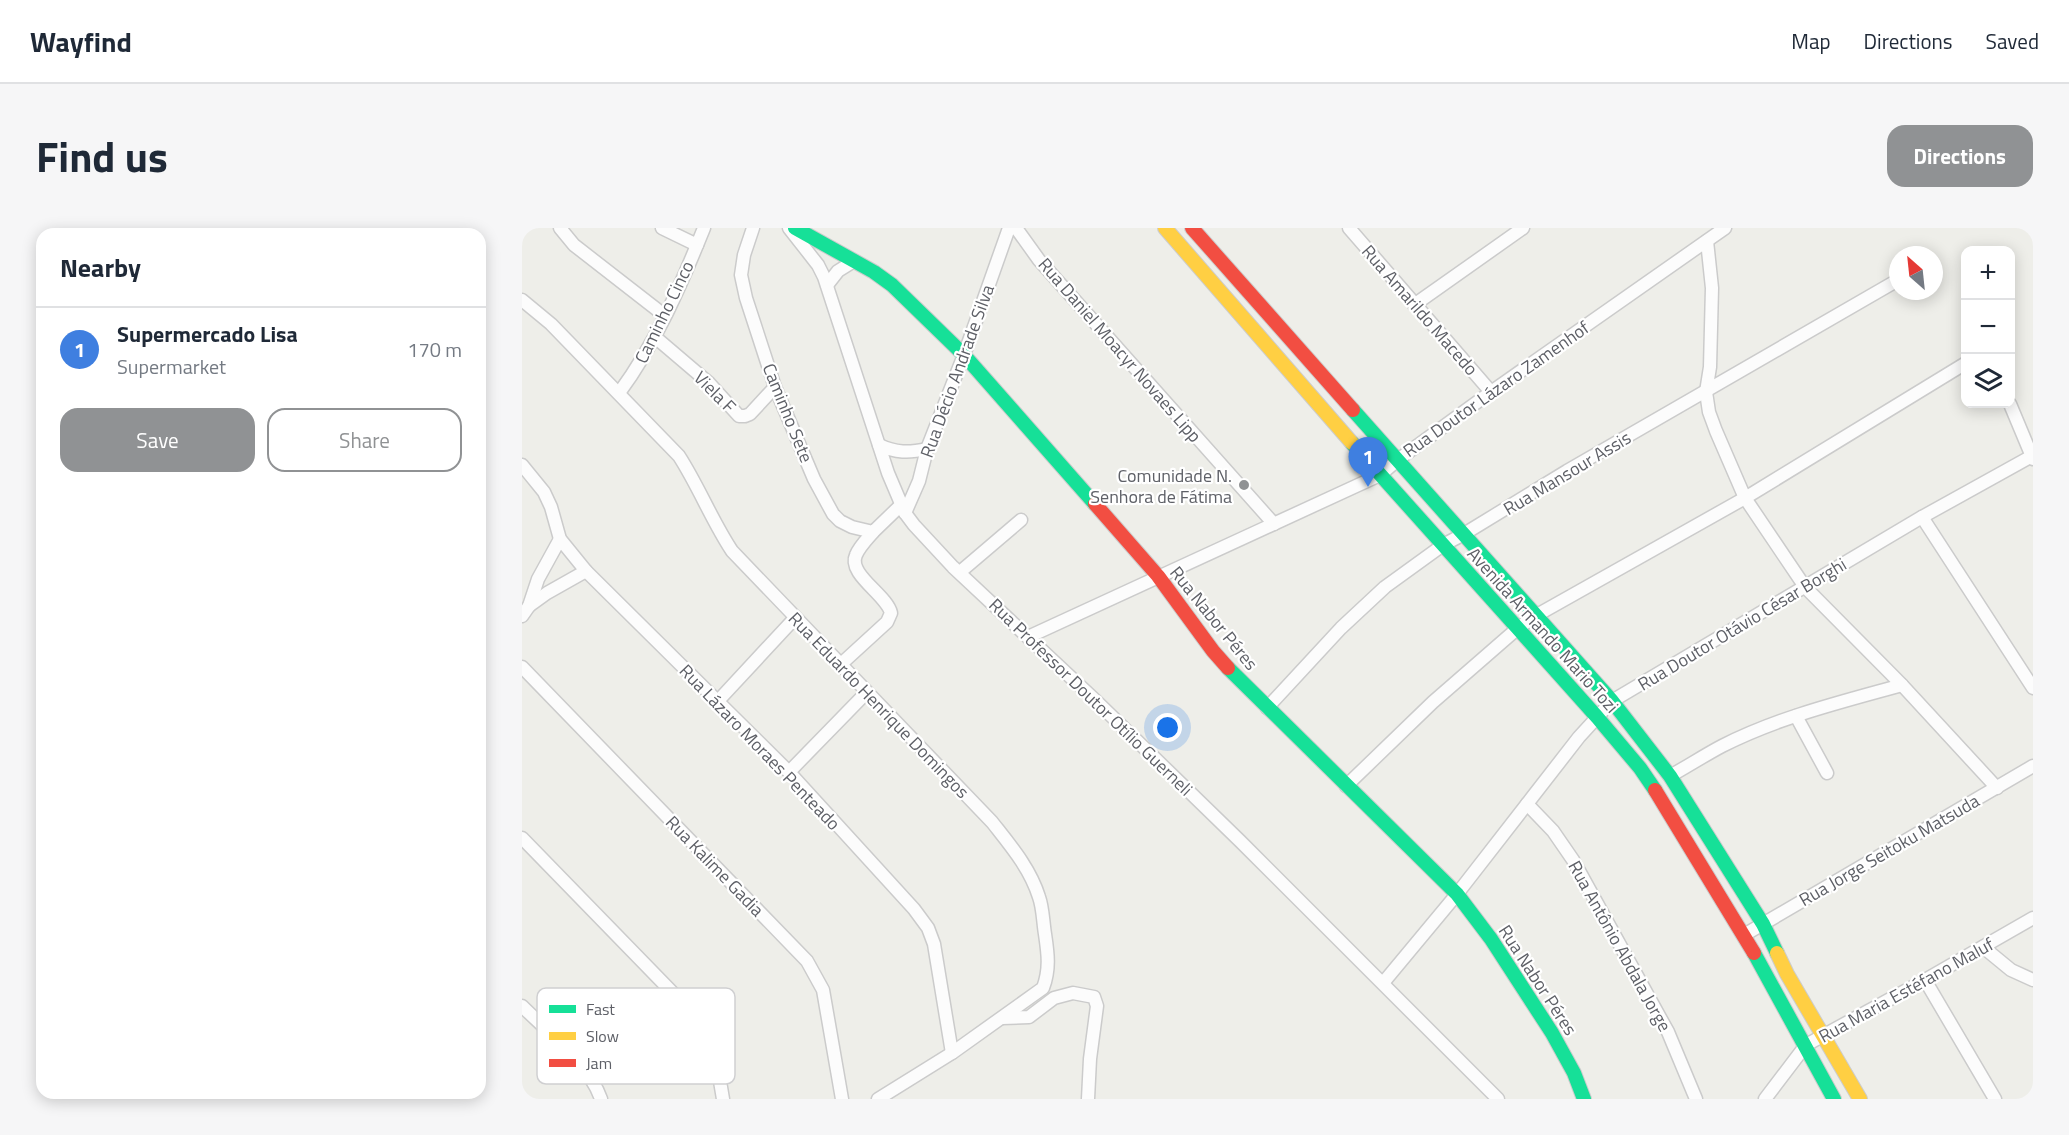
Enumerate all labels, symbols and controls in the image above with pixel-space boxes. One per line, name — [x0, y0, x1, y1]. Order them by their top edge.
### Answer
text: Wayfind — [30, 20, 132, 63]
text: Map — [1791, 25, 1831, 57]
text: Directions — [1864, 25, 1953, 57]
text: Saved — [1986, 25, 2039, 57]
text: Find us — [36, 124, 168, 188]
button: Directions — [1887, 125, 2033, 187]
street label: Rua Amarildo Macedo — [1355, 239, 1485, 381]
north arrow — [1889, 246, 1943, 300]
map controls — [1961, 246, 2015, 408]
button: + — [1961, 246, 2015, 300]
text: Nearby — [60, 248, 141, 287]
street label: Rua Daniel Moacyr Novaes Lipp — [1032, 252, 1208, 448]
street label: Caminho Cinco — [627, 256, 701, 368]
street label: Rua Décio Andrade Silva — [913, 281, 1001, 461]
button: − — [1961, 300, 2015, 354]
street label: Rua Doutor Lázaro Zamenhof — [1397, 314, 1595, 464]
text: Supermercado Lisa — [117, 317, 298, 351]
text: 1 — [74, 334, 85, 365]
text: 170 m — [407, 334, 462, 365]
text: Supermarket — [117, 351, 226, 382]
button: layers — [1961, 354, 2015, 408]
street label: Caminho Sete — [756, 359, 820, 467]
street label: Viela F — [688, 365, 742, 419]
button: Save — [60, 408, 255, 472]
button: Share — [267, 408, 462, 472]
street label: Rua Mansour Assis — [1498, 424, 1636, 522]
pin: 1 — [1348, 438, 1388, 487]
place label: Comunidade N. Senhora de Fátima — [1090, 462, 1232, 510]
marker: Comunidade N. Senhora de Fátima — [1237, 478, 1251, 492]
street label: Avenida Armando Mario Tozi — [1461, 541, 1625, 719]
street label: Rua Doutor Otávio César Borghi — [1632, 551, 1852, 697]
street label: Rua Nabor Péres — [1164, 560, 1264, 676]
street label: Rua Professor Doutor Otílio Guerneli — [983, 592, 1199, 802]
street label: Rua Eduardo Henrique Domingos — [782, 606, 976, 804]
street label: Rua Lázaro Moraes Penteado — [673, 658, 847, 836]
your location — [1153, 713, 1182, 742]
street label: Rua Jorge Seitoku Matsuda — [1794, 787, 1984, 913]
street label: Rua Kalime Gadia — [660, 809, 770, 923]
street label: Rua Antônio Abdala Jorge — [1562, 856, 1678, 1036]
street label: Rua Nabor Péres — [1492, 919, 1584, 1041]
street label: Rua Maria Estéfano Maluf — [1814, 931, 1999, 1049]
legend — [537, 988, 735, 1084]
text: Fast — [586, 997, 615, 1021]
text: Slow — [586, 1024, 619, 1048]
text: Jam — [586, 1051, 612, 1075]

